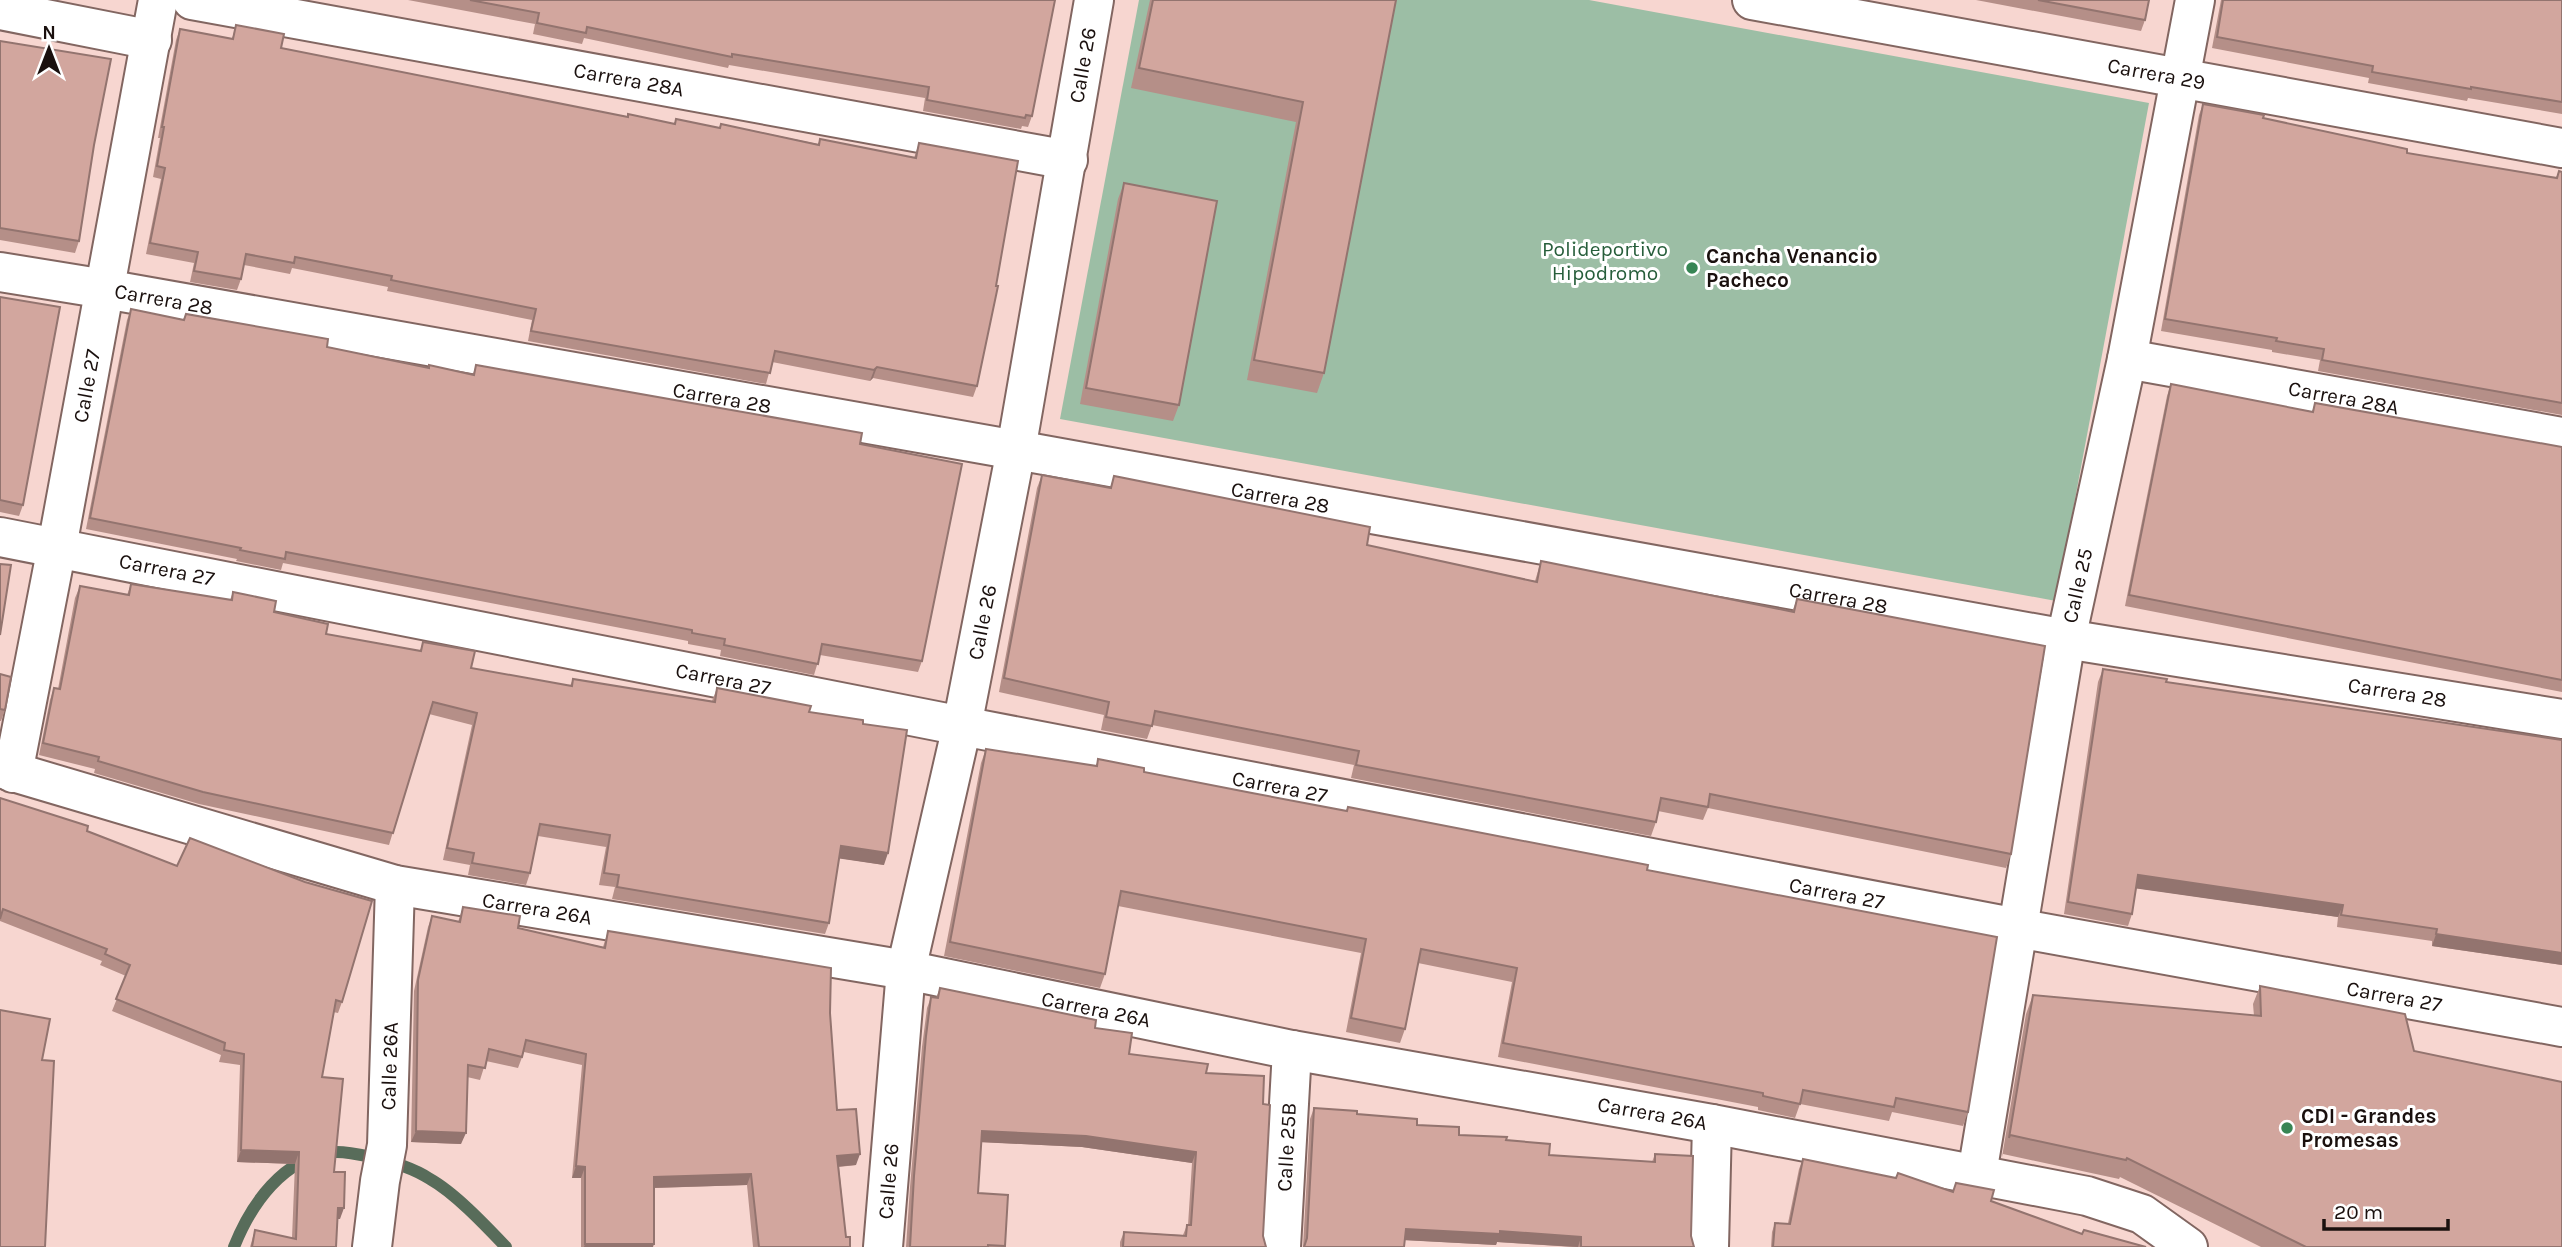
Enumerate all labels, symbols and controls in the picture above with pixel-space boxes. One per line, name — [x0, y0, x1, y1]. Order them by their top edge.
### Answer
north arrow — [14, 14, 84, 84]
text: N — [42, 22, 56, 44]
street label: Calle 26 — [1064, 26, 1101, 105]
street label: Carrera 29 — [2105, 53, 2207, 95]
street label: Carrera 28A — [572, 58, 686, 102]
park label: Polideportivo Hipodromo — [1542, 237, 1668, 285]
place label: Cancha Venancio Pacheco — [1706, 244, 1878, 292]
marker: Cancha Venancio Pacheco — [1684, 260, 1700, 276]
street label: Carrera 28 — [113, 279, 215, 320]
street label: Calle 27 — [68, 347, 105, 425]
street label: Carrera 28A — [2286, 376, 2401, 420]
street label: Carrera 28 — [671, 378, 773, 419]
street label: Carrera 28 — [1229, 477, 1331, 518]
street label: Calle 25 — [2058, 546, 2097, 625]
street label: Carrera 27 — [117, 549, 217, 591]
street label: Carrera 28 — [1787, 577, 1889, 619]
street label: Calle 26 — [963, 583, 1001, 662]
street label: Carrera 27 — [673, 658, 773, 700]
street label: Carrera 28 — [2346, 673, 2448, 712]
street label: Carrera 27 — [1230, 766, 1330, 808]
street label: Carrera 27 — [1787, 873, 1887, 914]
street label: Carrera 26A — [480, 888, 594, 930]
street label: Carrera 27 — [2345, 976, 2444, 1017]
street label: Carrera 26A — [1039, 986, 1153, 1032]
street label: Calle 26A — [376, 1022, 403, 1111]
street label: Carrera 26A — [1596, 1092, 1709, 1135]
street label: Calle 25B — [1272, 1102, 1301, 1192]
place label: CDI - Grandes Promesas — [2301, 1104, 2437, 1152]
marker: CDI - Grandes Promesas — [2279, 1120, 2295, 1136]
street label: Calle 26 — [873, 1142, 904, 1220]
scale bar — [2324, 1188, 2448, 1232]
text: 20 m — [2334, 1200, 2383, 1224]

